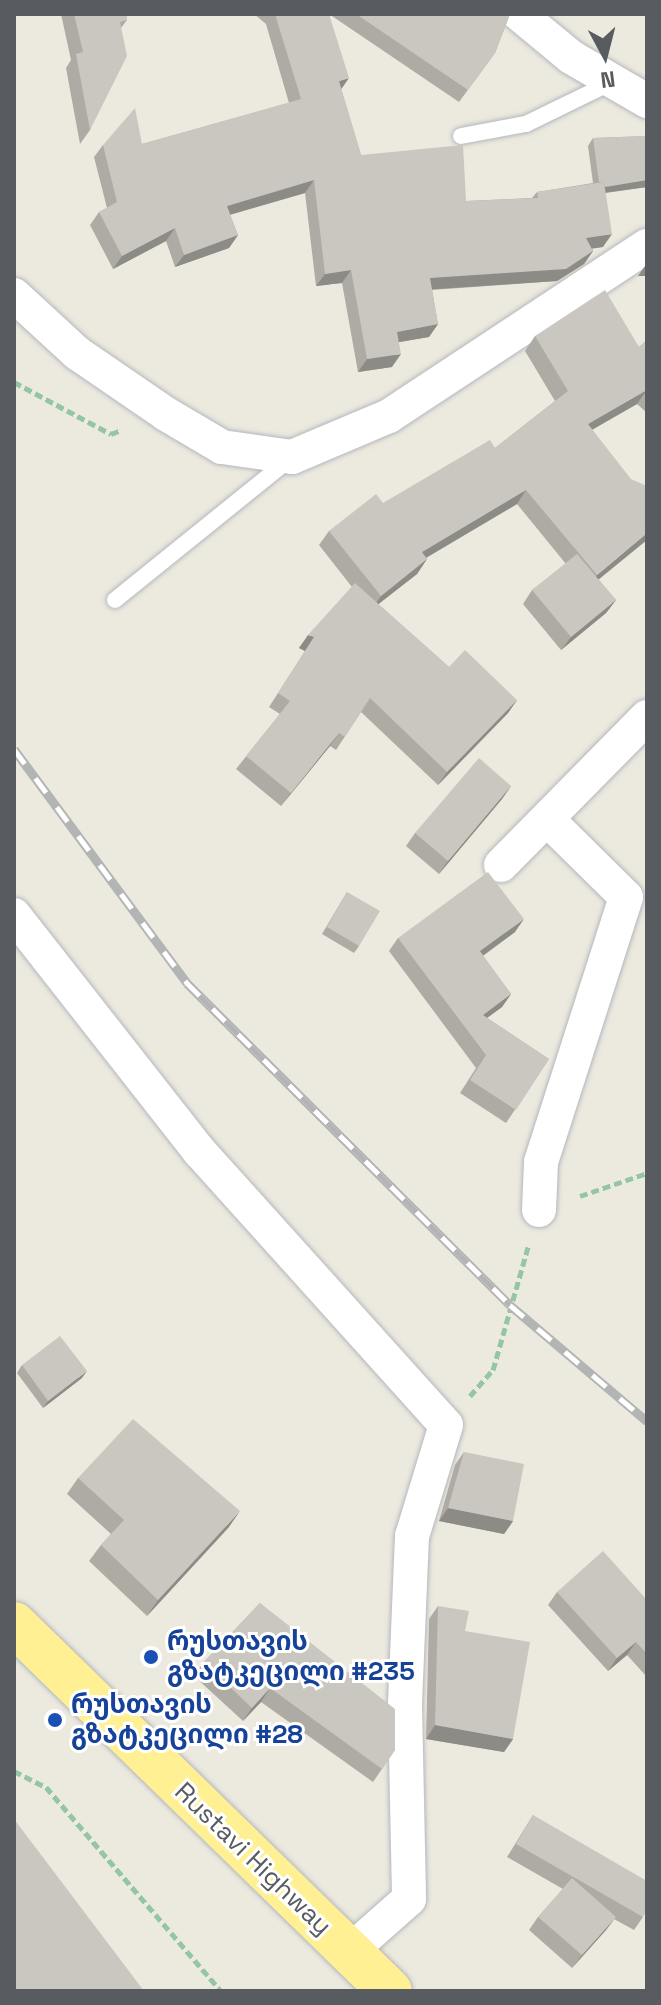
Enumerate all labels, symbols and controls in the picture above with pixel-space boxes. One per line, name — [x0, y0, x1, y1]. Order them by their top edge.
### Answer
north arrow — [565, 16, 645, 96]
text: N — [599, 65, 617, 95]
place label: რუსთავის გზატკეცილი #235 — [167, 1626, 415, 1688]
marker: რუსთავის გზატკეცილი #235 — [142, 1648, 160, 1666]
place label: რუსთავის გზატკეცილი #28 — [71, 1689, 303, 1750]
marker: რუსთავის გზატკეცილი #28 — [46, 1711, 64, 1729]
street label: Rustavi Highway — [168, 1776, 338, 1942]

